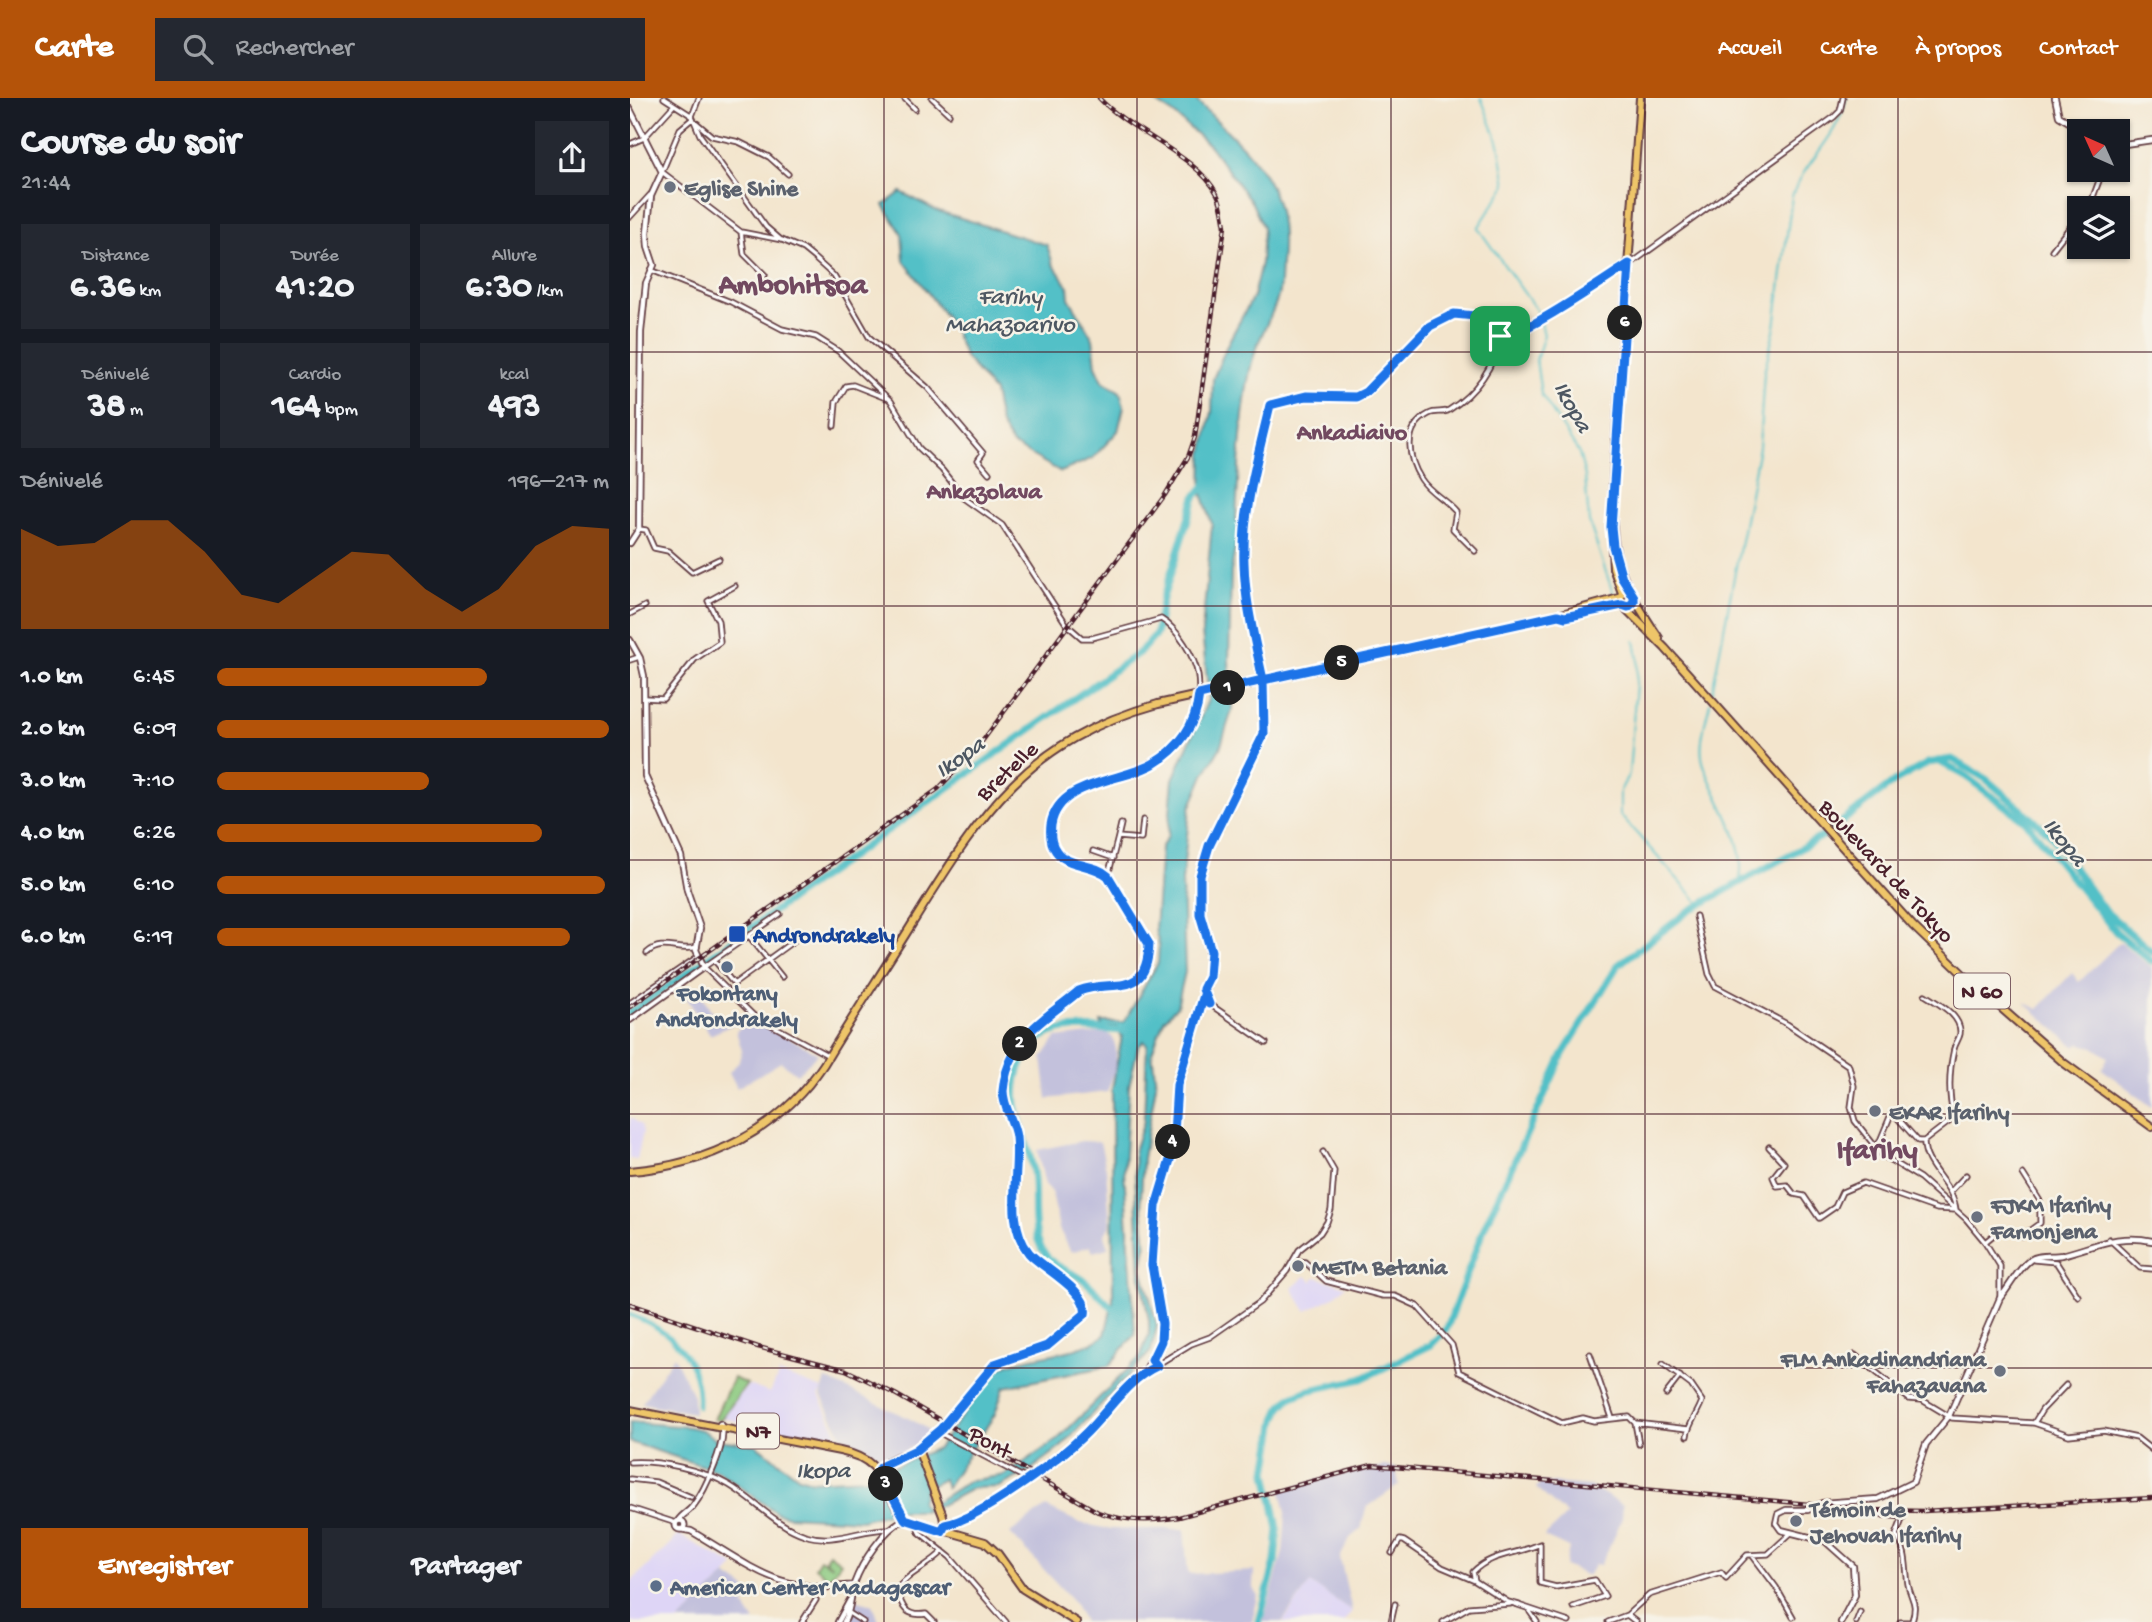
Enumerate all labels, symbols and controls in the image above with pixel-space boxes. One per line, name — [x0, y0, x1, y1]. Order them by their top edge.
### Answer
search box — [155, 18, 645, 81]
text: Carte — [35, 30, 113, 68]
icon: search — [179, 30, 217, 68]
text: Rechercher — [235, 34, 353, 65]
text: Accueil — [1718, 35, 1782, 64]
text: Carte — [1820, 35, 1877, 64]
text: À propos — [1915, 35, 2001, 64]
text: Contact — [2039, 35, 2117, 64]
north arrow — [2067, 119, 2130, 182]
map controls — [2067, 119, 2130, 259]
button: share — [535, 121, 609, 195]
text: Course du soir — [21, 122, 240, 166]
text: 21:44 — [21, 170, 71, 197]
place label: Eglise Shine — [684, 177, 799, 204]
marker: Eglise Shine — [662, 179, 678, 195]
button: layers — [2067, 196, 2130, 259]
text: Distance — [82, 245, 149, 268]
text: Durée — [291, 245, 339, 268]
text: Allure — [492, 245, 537, 268]
text: 6.36 — [70, 268, 135, 309]
text: 41:20 — [276, 268, 354, 309]
text: 6:30 — [465, 268, 532, 309]
district label: Ambohitsoa — [718, 270, 869, 305]
text: km — [135, 280, 161, 303]
text: /km — [532, 280, 563, 303]
water label: Farihy Mahazoarivo — [945, 284, 1076, 341]
pin — [1470, 306, 1530, 366]
pin: 6 — [1608, 306, 1642, 341]
text: 6 — [1620, 311, 1629, 334]
icon: arrive — [1481, 317, 1519, 355]
text: Dénivelé — [82, 364, 149, 387]
text: Cardio — [289, 364, 341, 387]
text: kcal — [499, 364, 529, 387]
water label: Ikopa — [1545, 377, 1598, 440]
text: 38 — [88, 387, 125, 428]
text: 164 — [272, 387, 321, 428]
text: 493 — [488, 387, 540, 428]
text: m — [125, 399, 143, 422]
text: bpm — [321, 399, 358, 422]
district label: Ankadiaivo — [1296, 420, 1408, 449]
text: Dénivelé — [21, 469, 103, 496]
text: 196–217 m — [508, 469, 609, 496]
district label: Ankazolava — [925, 479, 1043, 508]
pin: 5 — [1324, 646, 1360, 680]
text: 5 — [1337, 651, 1347, 674]
text: 1.0 km — [21, 664, 83, 691]
text: 6:45 — [133, 664, 175, 691]
pin: 1 — [1210, 670, 1246, 706]
text: 1 — [1224, 676, 1231, 699]
text: 2.0 km — [21, 716, 85, 743]
text: 6:09 — [133, 716, 176, 743]
water label: Ikopa — [931, 731, 993, 786]
street label: Bretelle — [971, 736, 1046, 809]
text: 3.0 km — [21, 768, 85, 795]
text: 7:10 — [133, 768, 175, 795]
street label: Boulevard de Tokyo — [1811, 794, 1959, 950]
water label: Ikopa — [2035, 813, 2093, 875]
text: 4.0 km — [21, 820, 84, 847]
text: 6:26 — [133, 820, 175, 847]
text: 5.0 km — [21, 872, 85, 899]
text: 6:10 — [133, 872, 174, 899]
text: 6.0 km — [21, 924, 85, 951]
text: 6:19 — [133, 924, 173, 951]
marker: Androndrakely — [727, 924, 747, 944]
place label: Androndrakely — [752, 924, 896, 951]
marker: Fokontany Androndrakely — [719, 959, 735, 975]
road number: N 60 — [1954, 974, 2010, 1008]
place label: Fokontany Androndrakely — [655, 982, 799, 1035]
pin: 2 — [1002, 1026, 1038, 1062]
text: 2 — [1015, 1032, 1024, 1055]
place label: EKAR Ifarihy — [1889, 1101, 2010, 1128]
marker: EKAR Ifarihy — [1867, 1103, 1883, 1119]
pin: 4 — [1156, 1124, 1190, 1160]
text: 4 — [1168, 1130, 1177, 1153]
district label: Ifarihy — [1836, 1135, 1918, 1170]
place label: FJKM Ifarihy Famonjena — [1990, 1194, 2112, 1247]
marker: FJKM Ifarihy Famonjena — [1969, 1209, 1985, 1225]
place label: METM Betania — [1312, 1256, 1448, 1283]
marker: METM Betania — [1290, 1258, 1306, 1274]
place label: FLM Ankadinandriana Fahazavana — [1780, 1348, 1987, 1401]
marker: FLM Ankadinandriana Fahazavana — [1992, 1363, 2008, 1379]
road number: N7 — [737, 1414, 779, 1448]
street label: Pont — [962, 1421, 1017, 1468]
water label: Ikopa — [796, 1458, 852, 1487]
pin: 3 — [868, 1466, 904, 1502]
text: 3 — [881, 1472, 890, 1495]
place label: Témoin de Jehovah Ifarihy — [1808, 1498, 1962, 1551]
marker: Témoin de Jehovah Ifarihy — [1788, 1513, 1804, 1529]
button: Enregistrer — [21, 1528, 308, 1608]
button: Partager — [322, 1528, 609, 1608]
place label: American Center Madagascar — [669, 1576, 953, 1603]
marker: American Center Madagascar — [648, 1578, 664, 1594]

